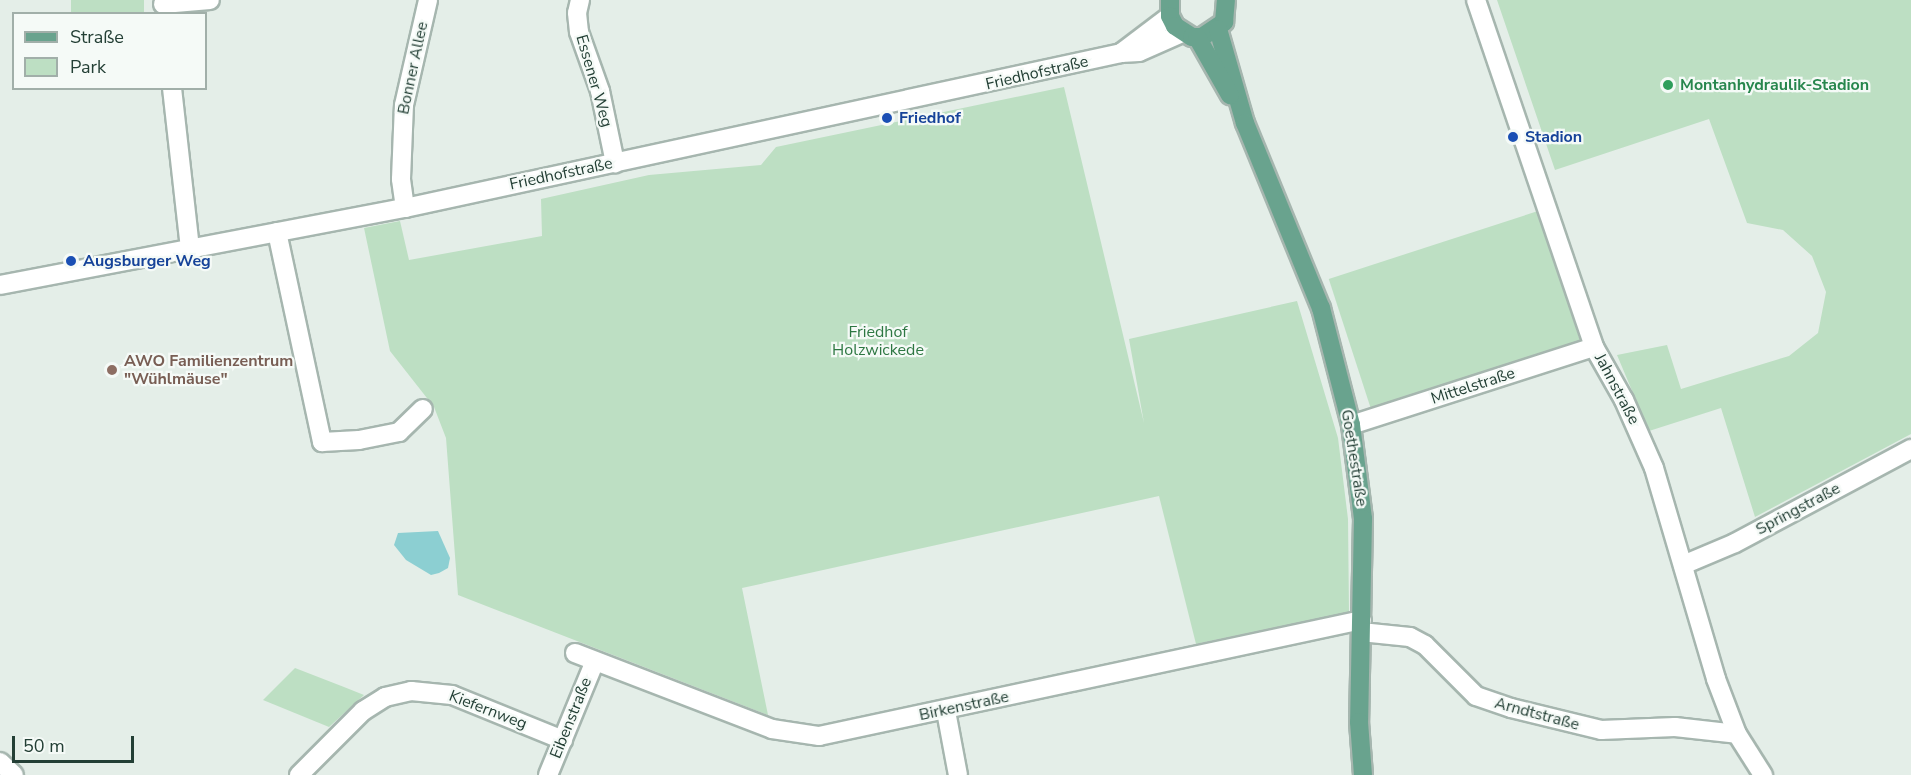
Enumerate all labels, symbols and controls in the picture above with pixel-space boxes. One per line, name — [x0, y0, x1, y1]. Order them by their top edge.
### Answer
legend — [12, 12, 207, 90]
street label: Bonner Allee — [394, 20, 432, 116]
text: Straße — [70, 25, 124, 49]
street label: Essener Weg — [572, 33, 616, 129]
street label: Friedhofstraße — [984, 52, 1090, 94]
text: Park — [70, 55, 106, 79]
place label: Montanhydraulik-Stadion — [1680, 75, 1869, 95]
marker: Montanhydraulik-Stadion — [1661, 78, 1675, 92]
place label: Friedhof — [899, 108, 961, 128]
marker: Friedhof — [880, 111, 894, 125]
place label: Stadion — [1525, 127, 1582, 147]
marker: Stadion — [1506, 130, 1520, 144]
street label: Friedhofstraße — [508, 154, 614, 194]
place label: Augsburger Weg — [83, 251, 211, 271]
marker: Augsburger Weg — [64, 254, 78, 268]
park label: Friedhof Holzwickede — [832, 322, 924, 360]
street label: Jahnstraße — [1590, 350, 1644, 428]
place label: AWO Familienzentrum "Wühlmäuse" — [124, 351, 293, 389]
marker: AWO Familienzentrum "Wühlmäuse" — [105, 363, 119, 377]
street label: Mittelstraße — [1429, 363, 1517, 409]
street label: Goethestraße — [1337, 408, 1371, 508]
street label: Springstraße — [1753, 479, 1843, 539]
street label: Eibenstraße — [546, 675, 596, 761]
street label: Kiefernweg — [446, 686, 530, 734]
street label: Birkenstraße — [917, 687, 1011, 725]
street label: Arndtstraße — [1492, 693, 1582, 735]
scale bar — [15, 724, 136, 762]
text: 50 m — [23, 734, 65, 758]

